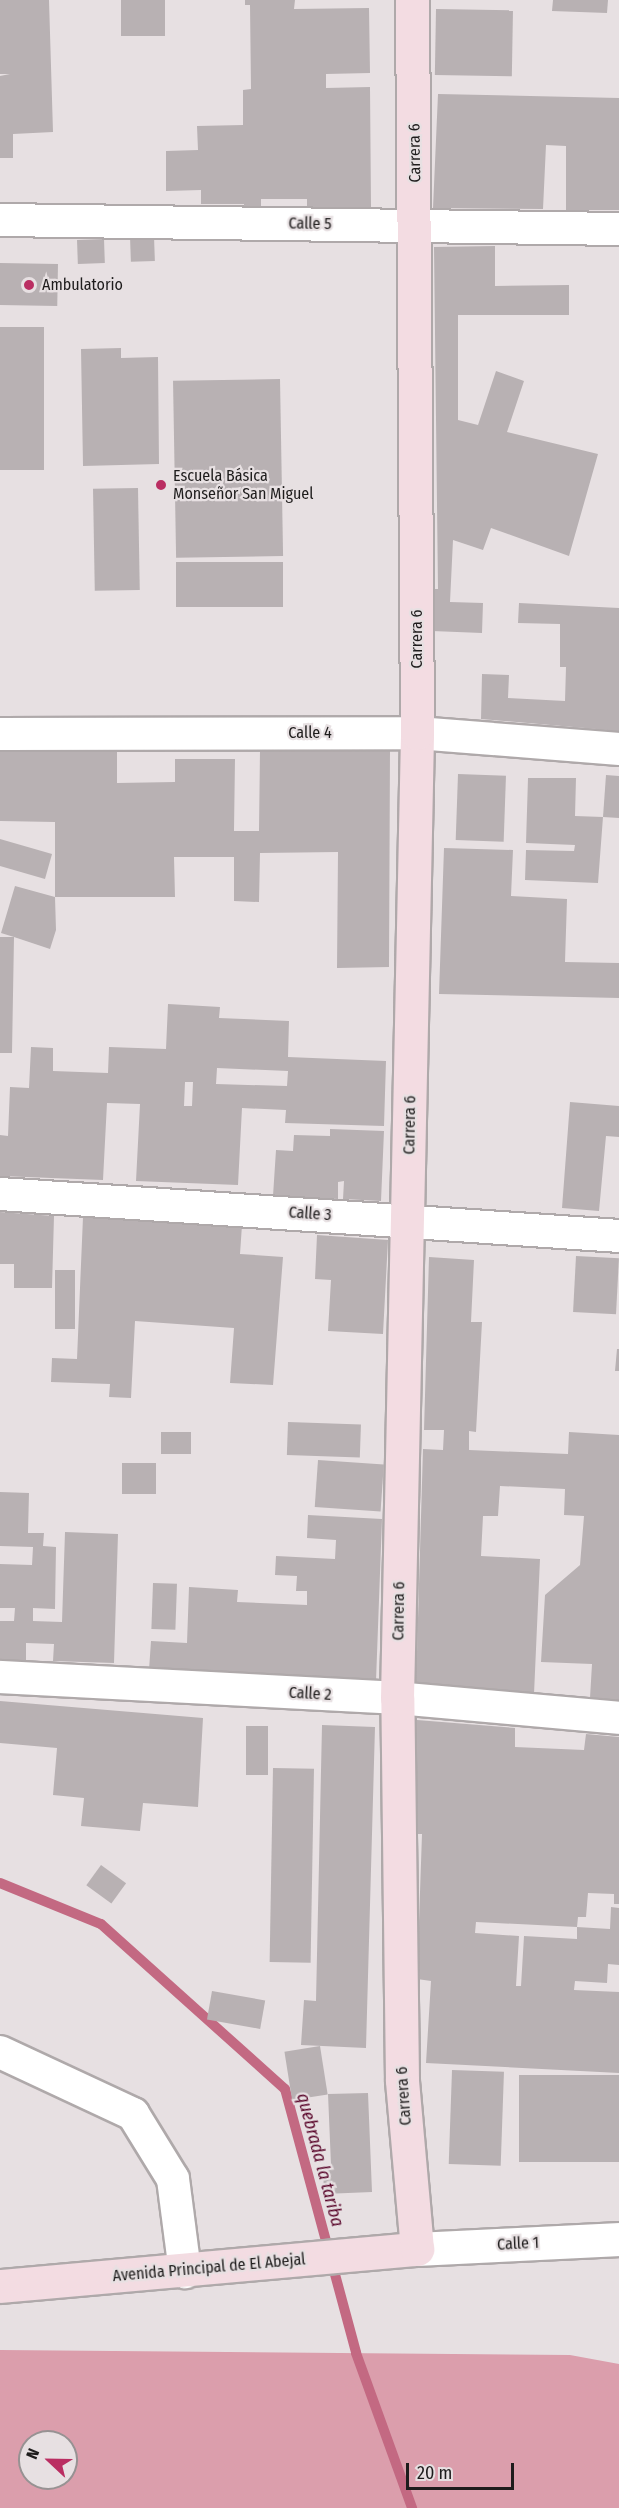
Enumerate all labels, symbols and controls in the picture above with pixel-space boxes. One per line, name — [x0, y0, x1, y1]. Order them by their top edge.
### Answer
street label: Carrera 6 — [405, 123, 425, 183]
street label: Calle 5 — [288, 214, 332, 234]
place label: Ambulatorio — [42, 275, 123, 295]
marker: Ambulatorio — [20, 276, 38, 294]
place label: Escuela Básica Monseñor San Miguel — [173, 466, 313, 504]
marker: Escuela Básica Monseñor San Miguel — [154, 478, 168, 492]
street label: Carrera 6 — [407, 609, 427, 669]
street label: Calle 4 — [288, 723, 332, 743]
street label: Carrera 6 — [400, 1095, 420, 1155]
street label: Calle 3 — [288, 1203, 332, 1225]
street label: Carrera 6 — [389, 1581, 409, 1641]
street label: Calle 2 — [288, 1683, 332, 1705]
street label: Carrera 6 — [392, 2066, 416, 2126]
water label: quebrada la tariba — [292, 2091, 348, 2229]
street label: Calle 1 — [497, 2233, 539, 2255]
street label: Avenida Principal de El Abejal — [112, 2250, 306, 2286]
north arrow — [18, 2430, 78, 2490]
text: N — [22, 2446, 43, 2462]
scale bar — [409, 2451, 517, 2489]
text: 20 m — [417, 2462, 452, 2484]

